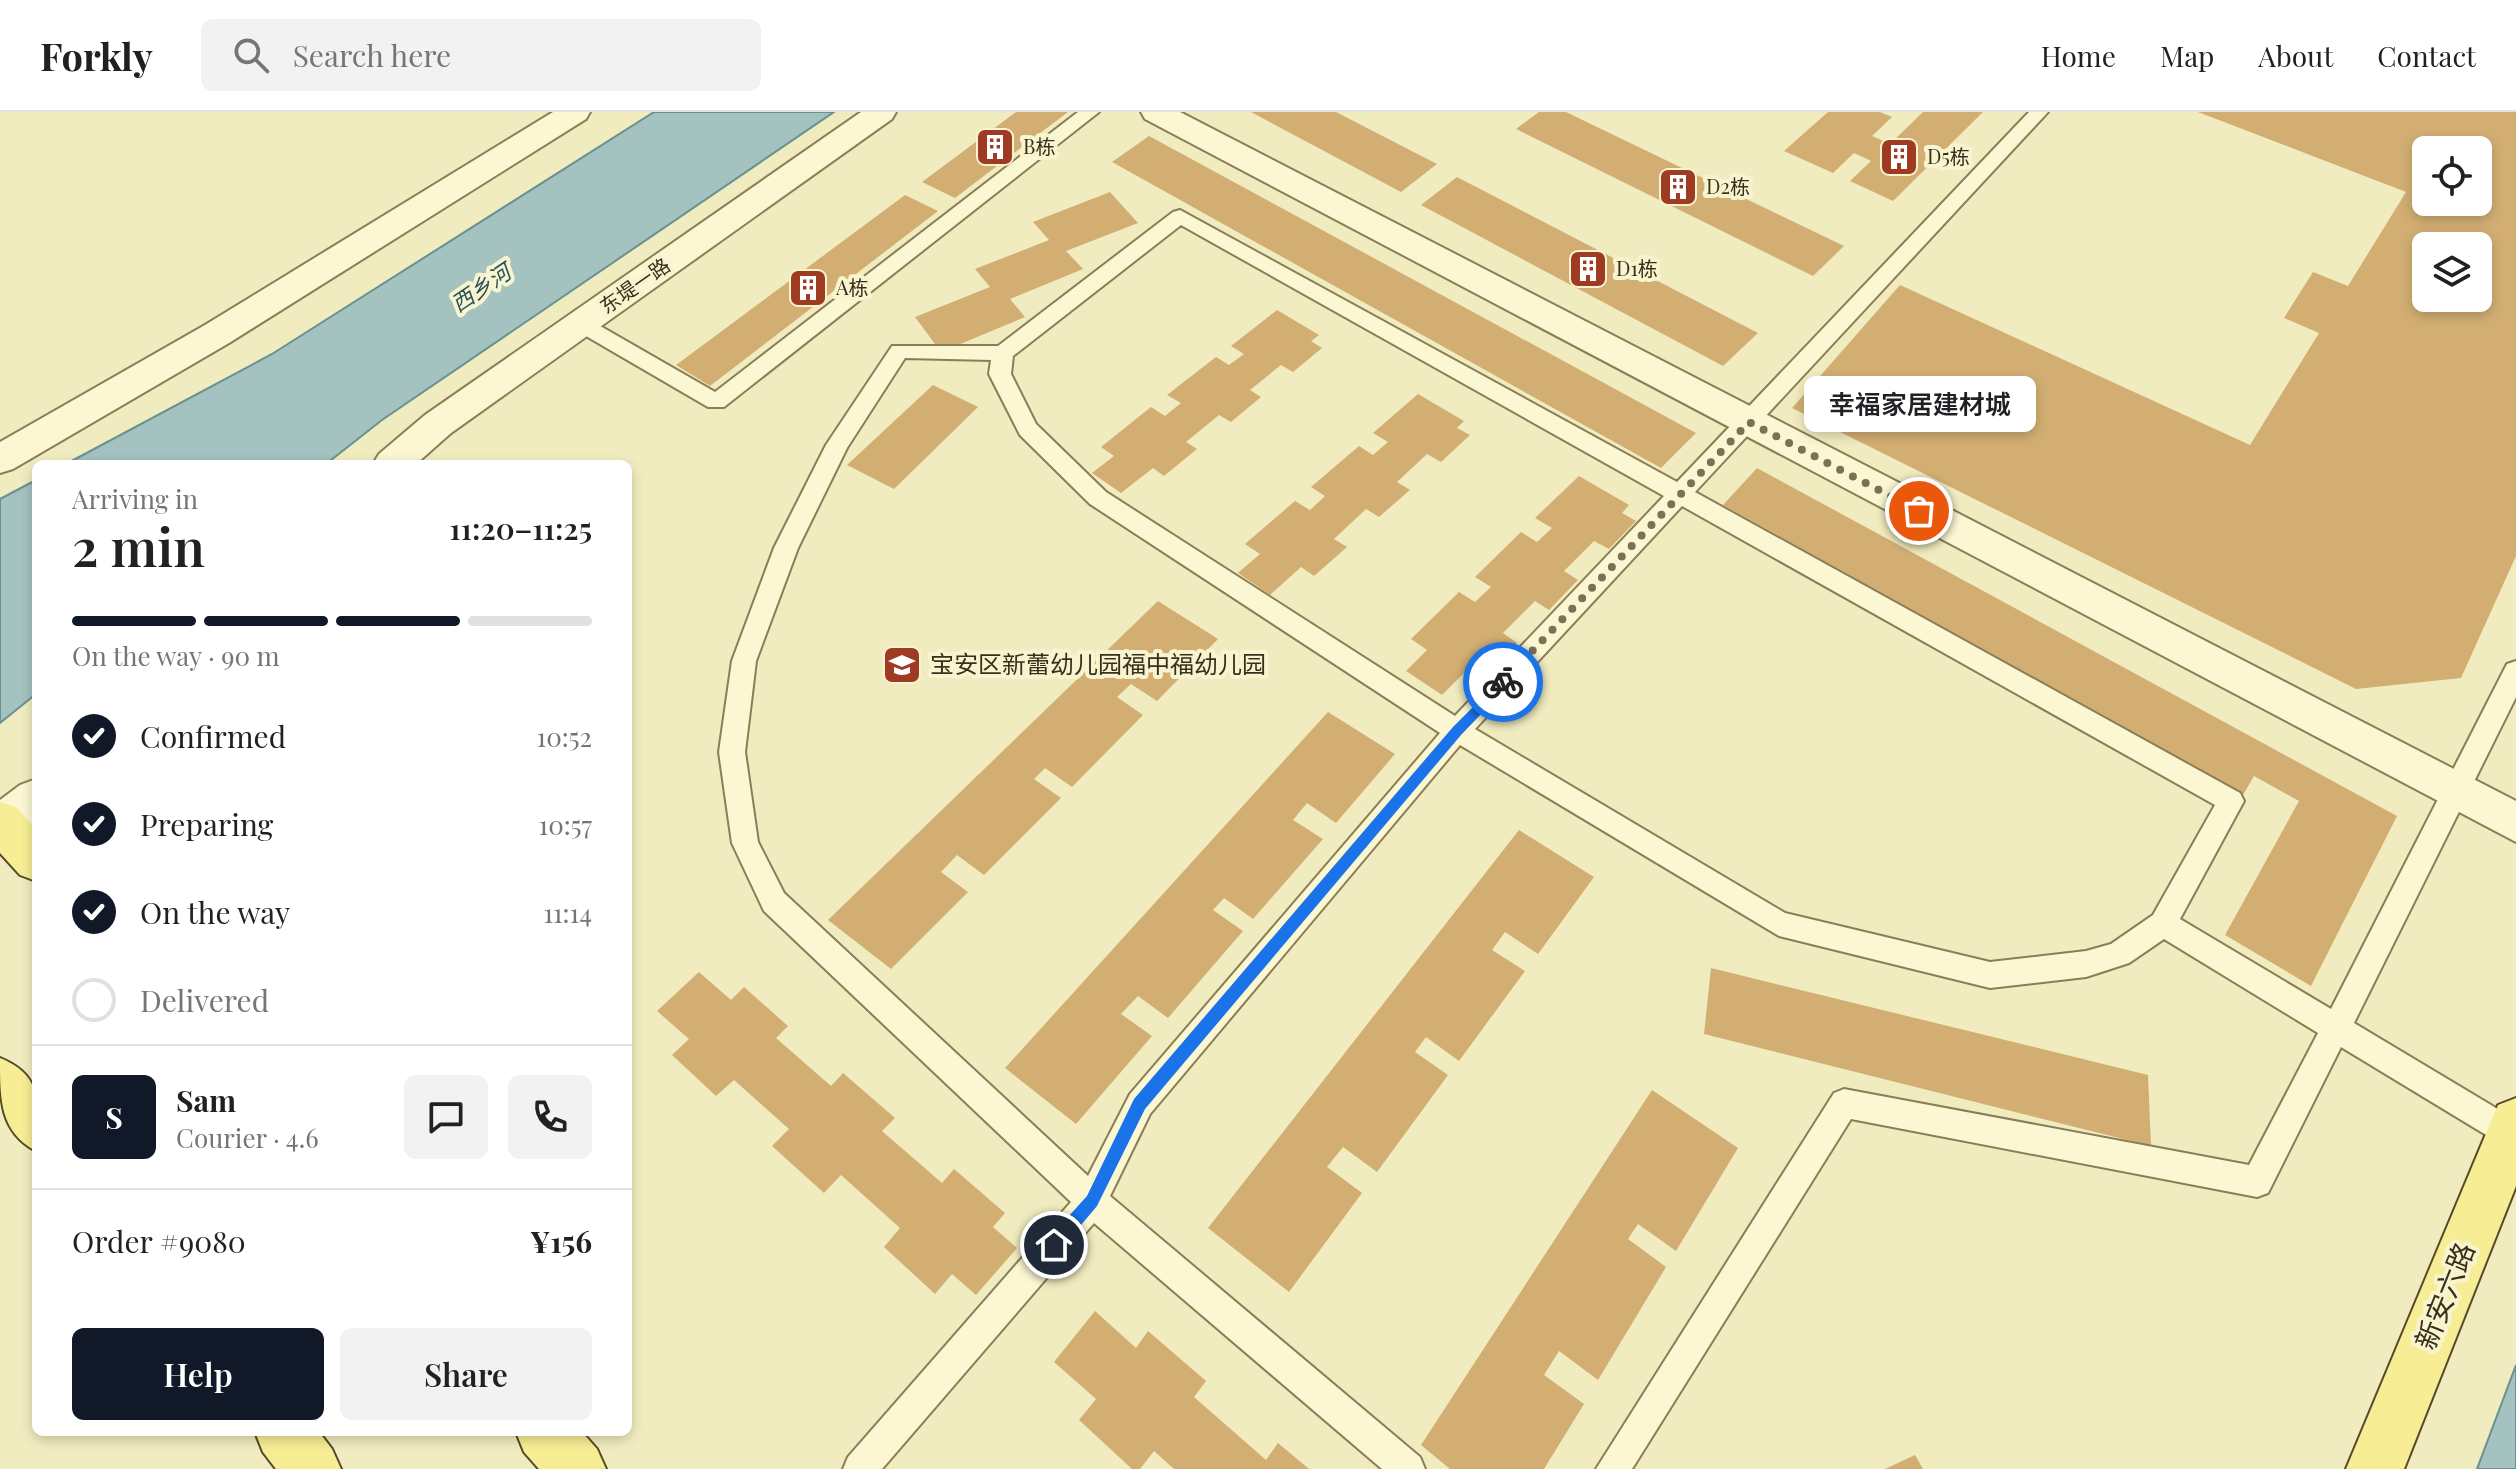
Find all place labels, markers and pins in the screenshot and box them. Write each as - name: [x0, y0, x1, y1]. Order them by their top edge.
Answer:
- building icon: B栋: [974, 126, 1016, 168]
- place label: B栋: [1023, 132, 1055, 159]
- building icon: D5栋: [1878, 136, 1920, 178]
- place label: D5栋: [1927, 142, 1970, 169]
- building icon: D2栋: [1657, 166, 1699, 208]
- place label: D2栋: [1706, 172, 1750, 199]
- building icon: D1栋: [1567, 248, 1609, 290]
- place label: D1栋: [1616, 254, 1658, 281]
- building icon: A栋: [787, 267, 829, 309]
- place label: A栋: [835, 273, 869, 300]
- callout: 幸福家居建材城: [1803, 375, 2035, 431]
- pin: [1885, 477, 1953, 545]
- school or university icon: 宝安区新蕾幼儿园福中福幼儿园: [881, 644, 923, 686]
- place label: 宝安区新蕾幼儿园福中福幼儿园: [930, 647, 1266, 679]
- pin: [1020, 1211, 1088, 1279]

